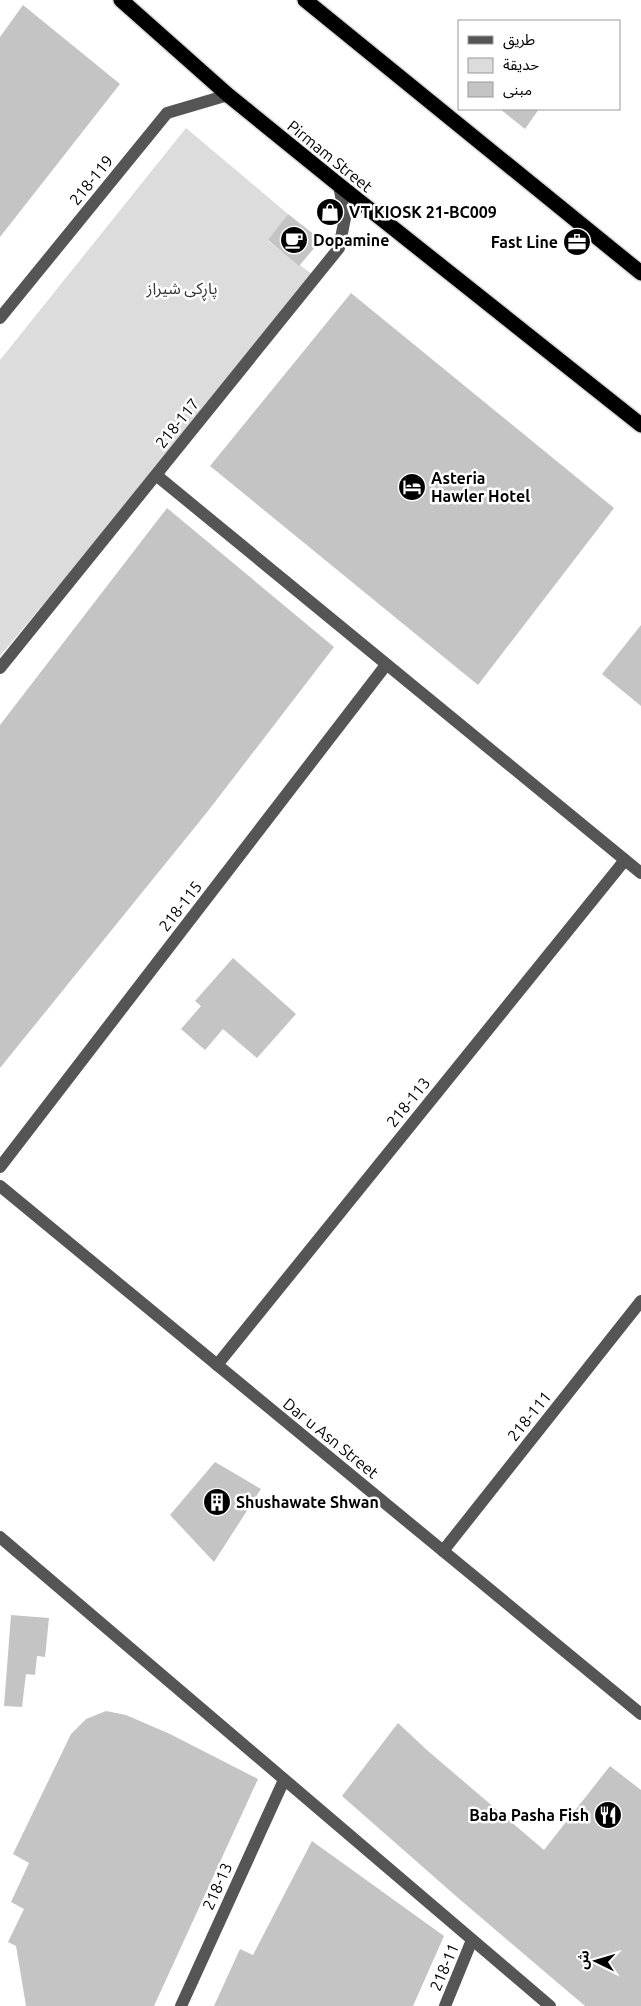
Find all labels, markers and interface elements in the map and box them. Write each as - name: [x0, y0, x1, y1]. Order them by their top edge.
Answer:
- legend: [458, 20, 621, 110]
- text: طريق: [503, 31, 535, 50]
- text: حديقة: [503, 56, 539, 73]
- text: مبنى: [503, 81, 532, 99]
- street label: Pirmam Street: [284, 116, 377, 196]
- street label: 218-119: [66, 151, 116, 209]
- shop icon: VT KIOSK 21-BC009: [315, 197, 345, 227]
- place label: VT KIOSK 21-BC009: [349, 203, 497, 221]
- cafe icon: Dopamine: [279, 225, 309, 255]
- office icon: Fast Line: [562, 227, 592, 257]
- place label: Dopamine: [313, 231, 389, 249]
- place label: Fast Line: [491, 233, 558, 251]
- park label: پاڕکی شیراز: [146, 279, 217, 302]
- street label: 218-117: [152, 394, 202, 452]
- place label: Asteria Hawler Hotel: [431, 469, 530, 505]
- hotel icon: Asteria Hawler Hotel: [397, 472, 427, 502]
- street label: 218-115: [155, 877, 205, 935]
- street label: 218-113: [383, 1073, 433, 1131]
- street label: 218-111: [504, 1387, 554, 1445]
- street label: Dar u Asn Street: [280, 1394, 383, 1482]
- building icon: Shushawate Shwan: [202, 1487, 232, 1517]
- place label: Shushawate Shwan: [236, 1493, 379, 1511]
- restaurant icon: Baba Pasha Fish: [593, 1800, 623, 1830]
- place label: Baba Pasha Fish: [469, 1806, 589, 1824]
- street label: 218-13: [199, 1860, 235, 1912]
- north arrow: [571, 1936, 621, 1986]
- street label: 218-11: [426, 1941, 462, 1993]
- text: ش: [574, 1950, 592, 1970]

